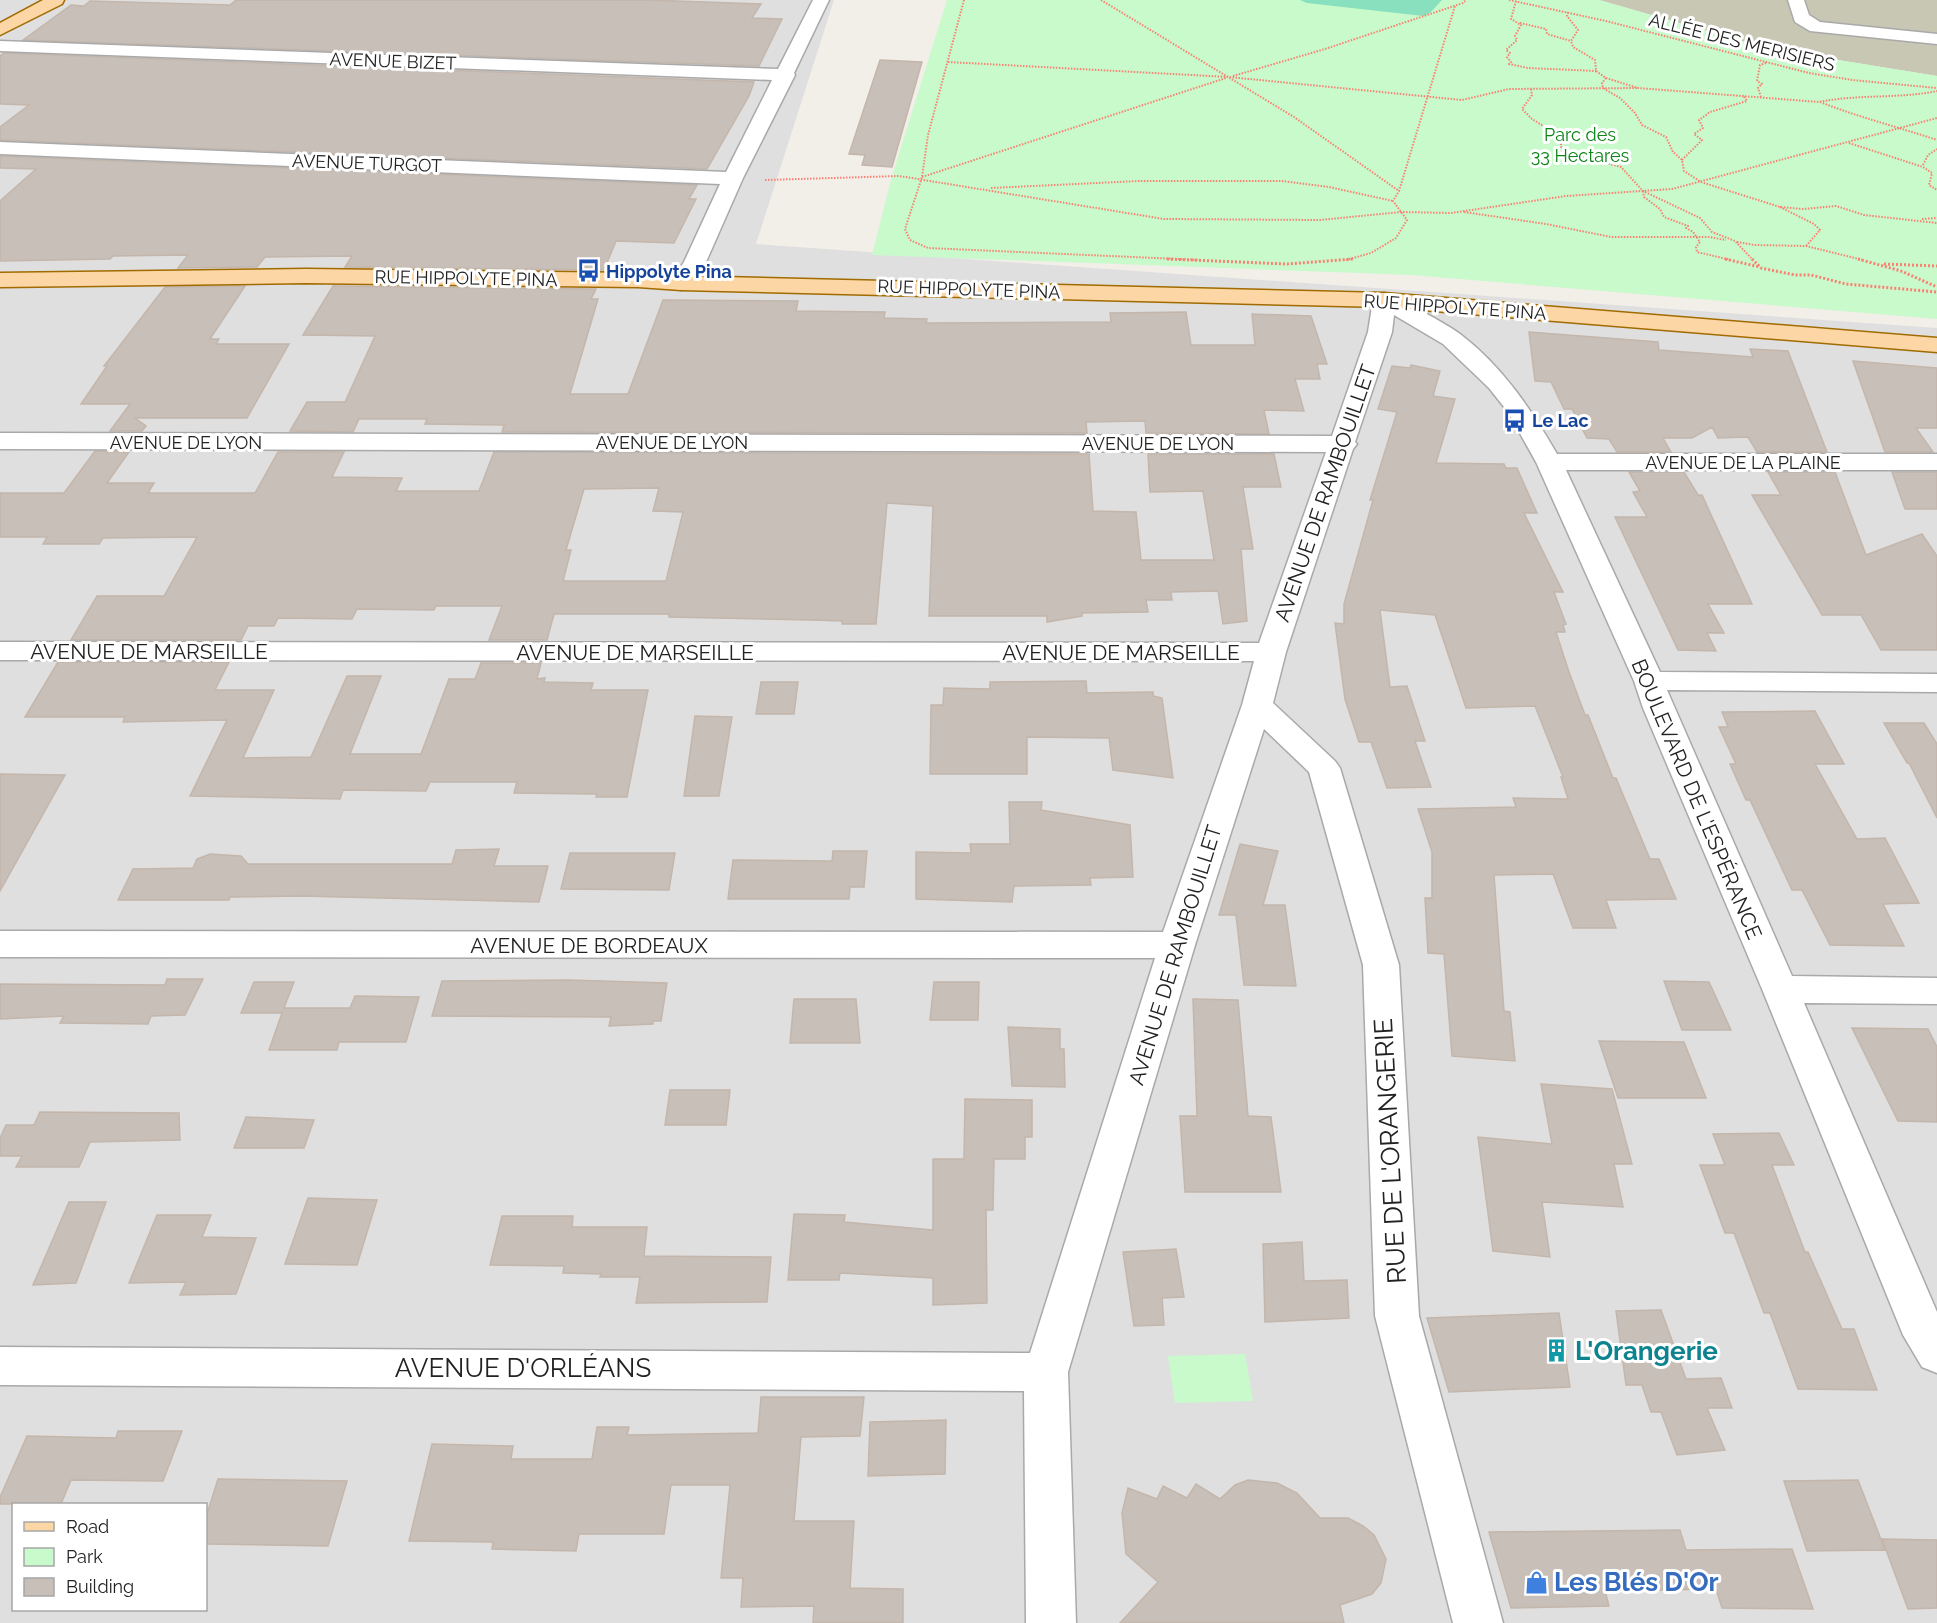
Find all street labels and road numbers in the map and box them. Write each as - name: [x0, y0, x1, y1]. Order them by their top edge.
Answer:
- street label: ALLÉE DES MERISIERS: [1647, 8, 1837, 75]
- street label: AVENUE BIZET: [329, 48, 457, 74]
- street label: AVENUE TURGOT: [292, 150, 442, 176]
- street label: RUE HIPPOLYTE PINA: [374, 266, 558, 290]
- street label: RUE HIPPOLYTE PINA: [877, 275, 1061, 303]
- street label: RUE HIPPOLYTE PINA: [1363, 290, 1547, 324]
- street label: AVENUE DE RAMBOUILLET: [1269, 361, 1381, 625]
- street label: AVENUE DE LYON: [110, 432, 262, 453]
- street label: AVENUE DE LYON: [596, 432, 748, 453]
- street label: AVENUE DE LYON: [1082, 433, 1234, 454]
- street label: AVENUE DE LA PLAINE: [1645, 452, 1841, 473]
- street label: AVENUE DE MARSEILLE: [30, 639, 268, 664]
- street label: AVENUE DE MARSEILLE: [516, 640, 754, 665]
- street label: AVENUE DE MARSEILLE: [1002, 640, 1240, 665]
- street label: BOULEVARD DE L'ESPÉRANCE: [1626, 655, 1768, 943]
- street label: AVENUE DE RAMBOUILLET: [1123, 822, 1227, 1088]
- street label: AVENUE DE BORDEAUX: [470, 933, 708, 958]
- street label: RUE DE L'ORANGERIE: [1368, 1018, 1412, 1284]
- street label: AVENUE D'ORLÉANS: [395, 1353, 651, 1383]

